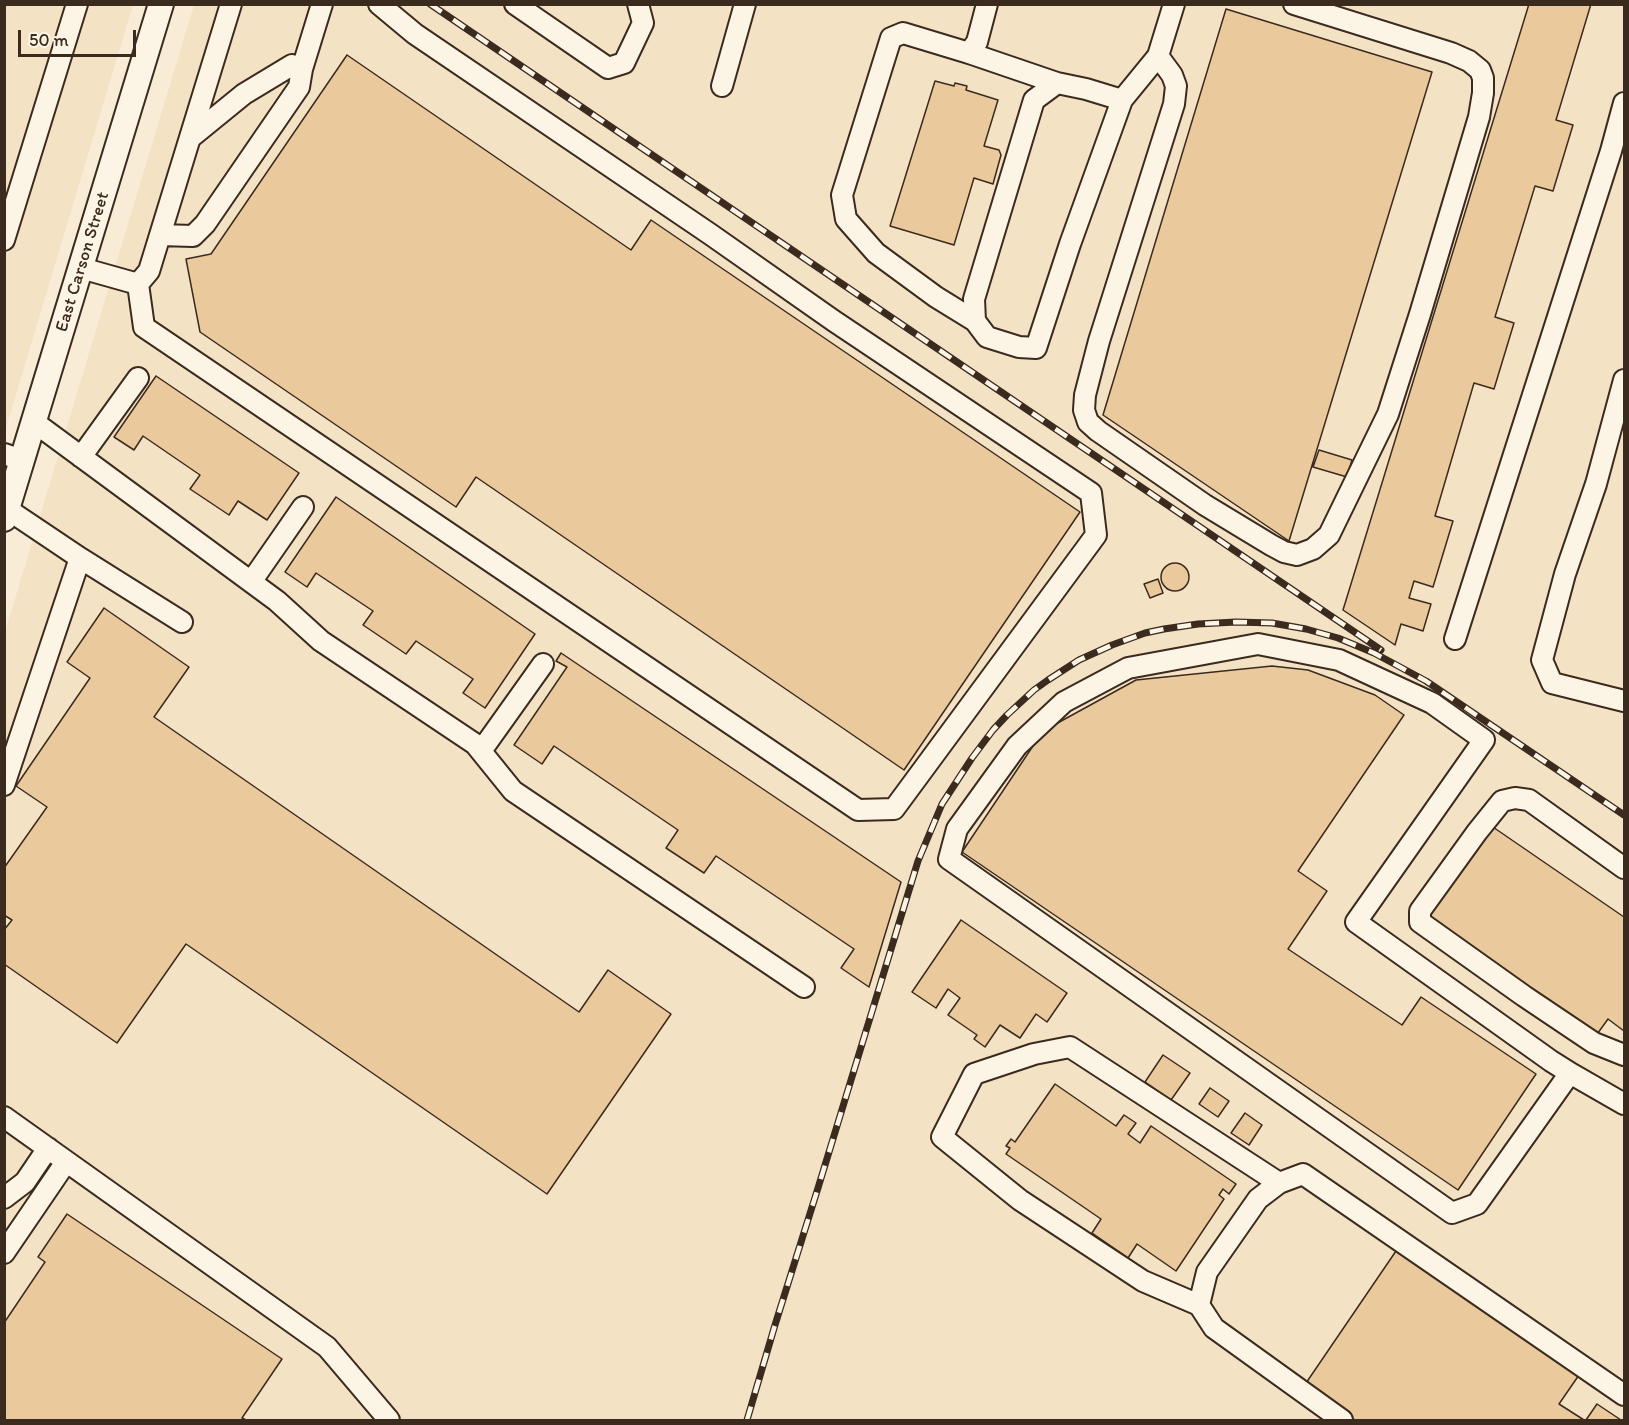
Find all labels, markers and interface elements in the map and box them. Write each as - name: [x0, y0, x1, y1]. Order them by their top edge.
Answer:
- scale bar: [21, 18, 140, 56]
- text: 50 m: [29, 29, 69, 51]
- street label: East Carson Street: [51, 189, 115, 335]

